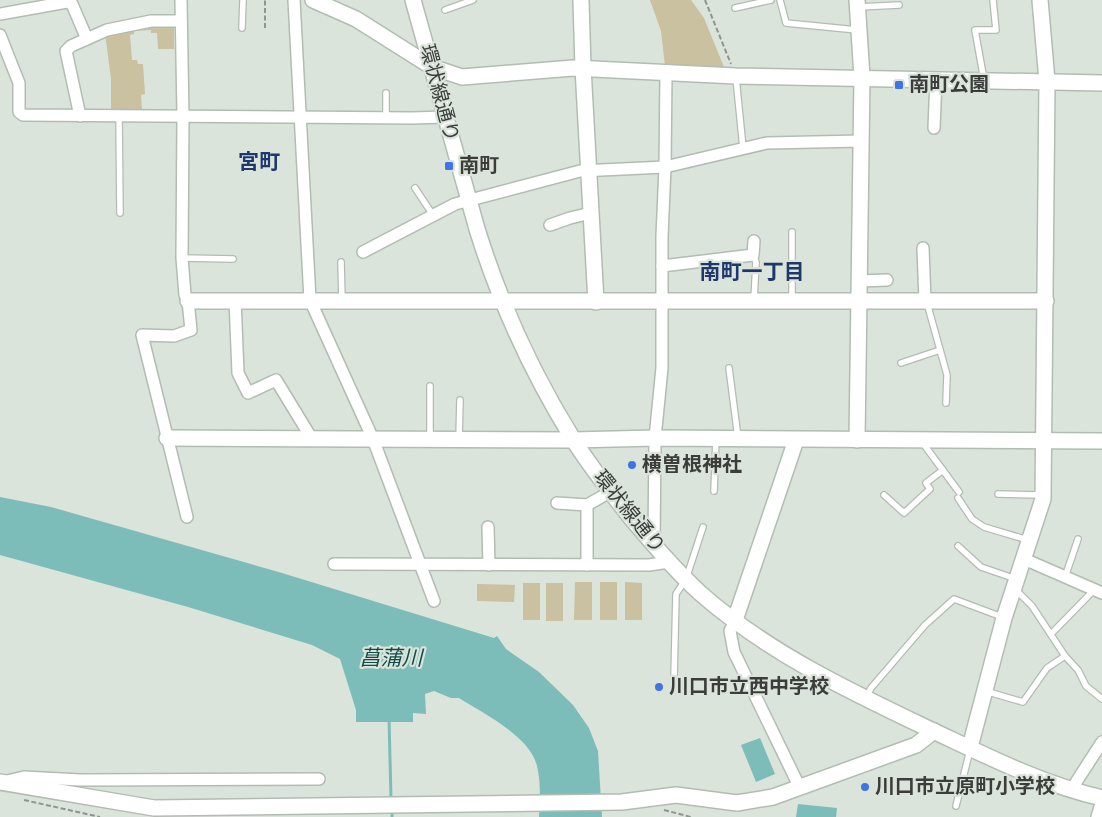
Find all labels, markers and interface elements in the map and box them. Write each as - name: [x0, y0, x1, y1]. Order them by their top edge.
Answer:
- street label: 環状線通り: [416, 42, 464, 144]
- place label: 南町公園: [909, 74, 989, 95]
- marker: 南町公園: [893, 79, 905, 91]
- district label: 宮町: [238, 151, 280, 173]
- place label: 南町: [459, 155, 499, 176]
- marker: 南町: [443, 160, 455, 172]
- district label: 南町一丁目: [700, 261, 805, 283]
- place label: 横曽根神社: [642, 453, 742, 475]
- marker: 横曽根神社: [626, 459, 638, 471]
- street label: 環状線通り: [590, 466, 670, 557]
- water label: 菖蒲川: [360, 647, 424, 669]
- place label: 川口市立西中学校: [669, 675, 829, 697]
- marker: 川口市立西中学校: [653, 681, 665, 693]
- place label: 川口市立原町小学校: [875, 775, 1055, 797]
- marker: 川口市立原町小学校: [859, 781, 871, 793]

